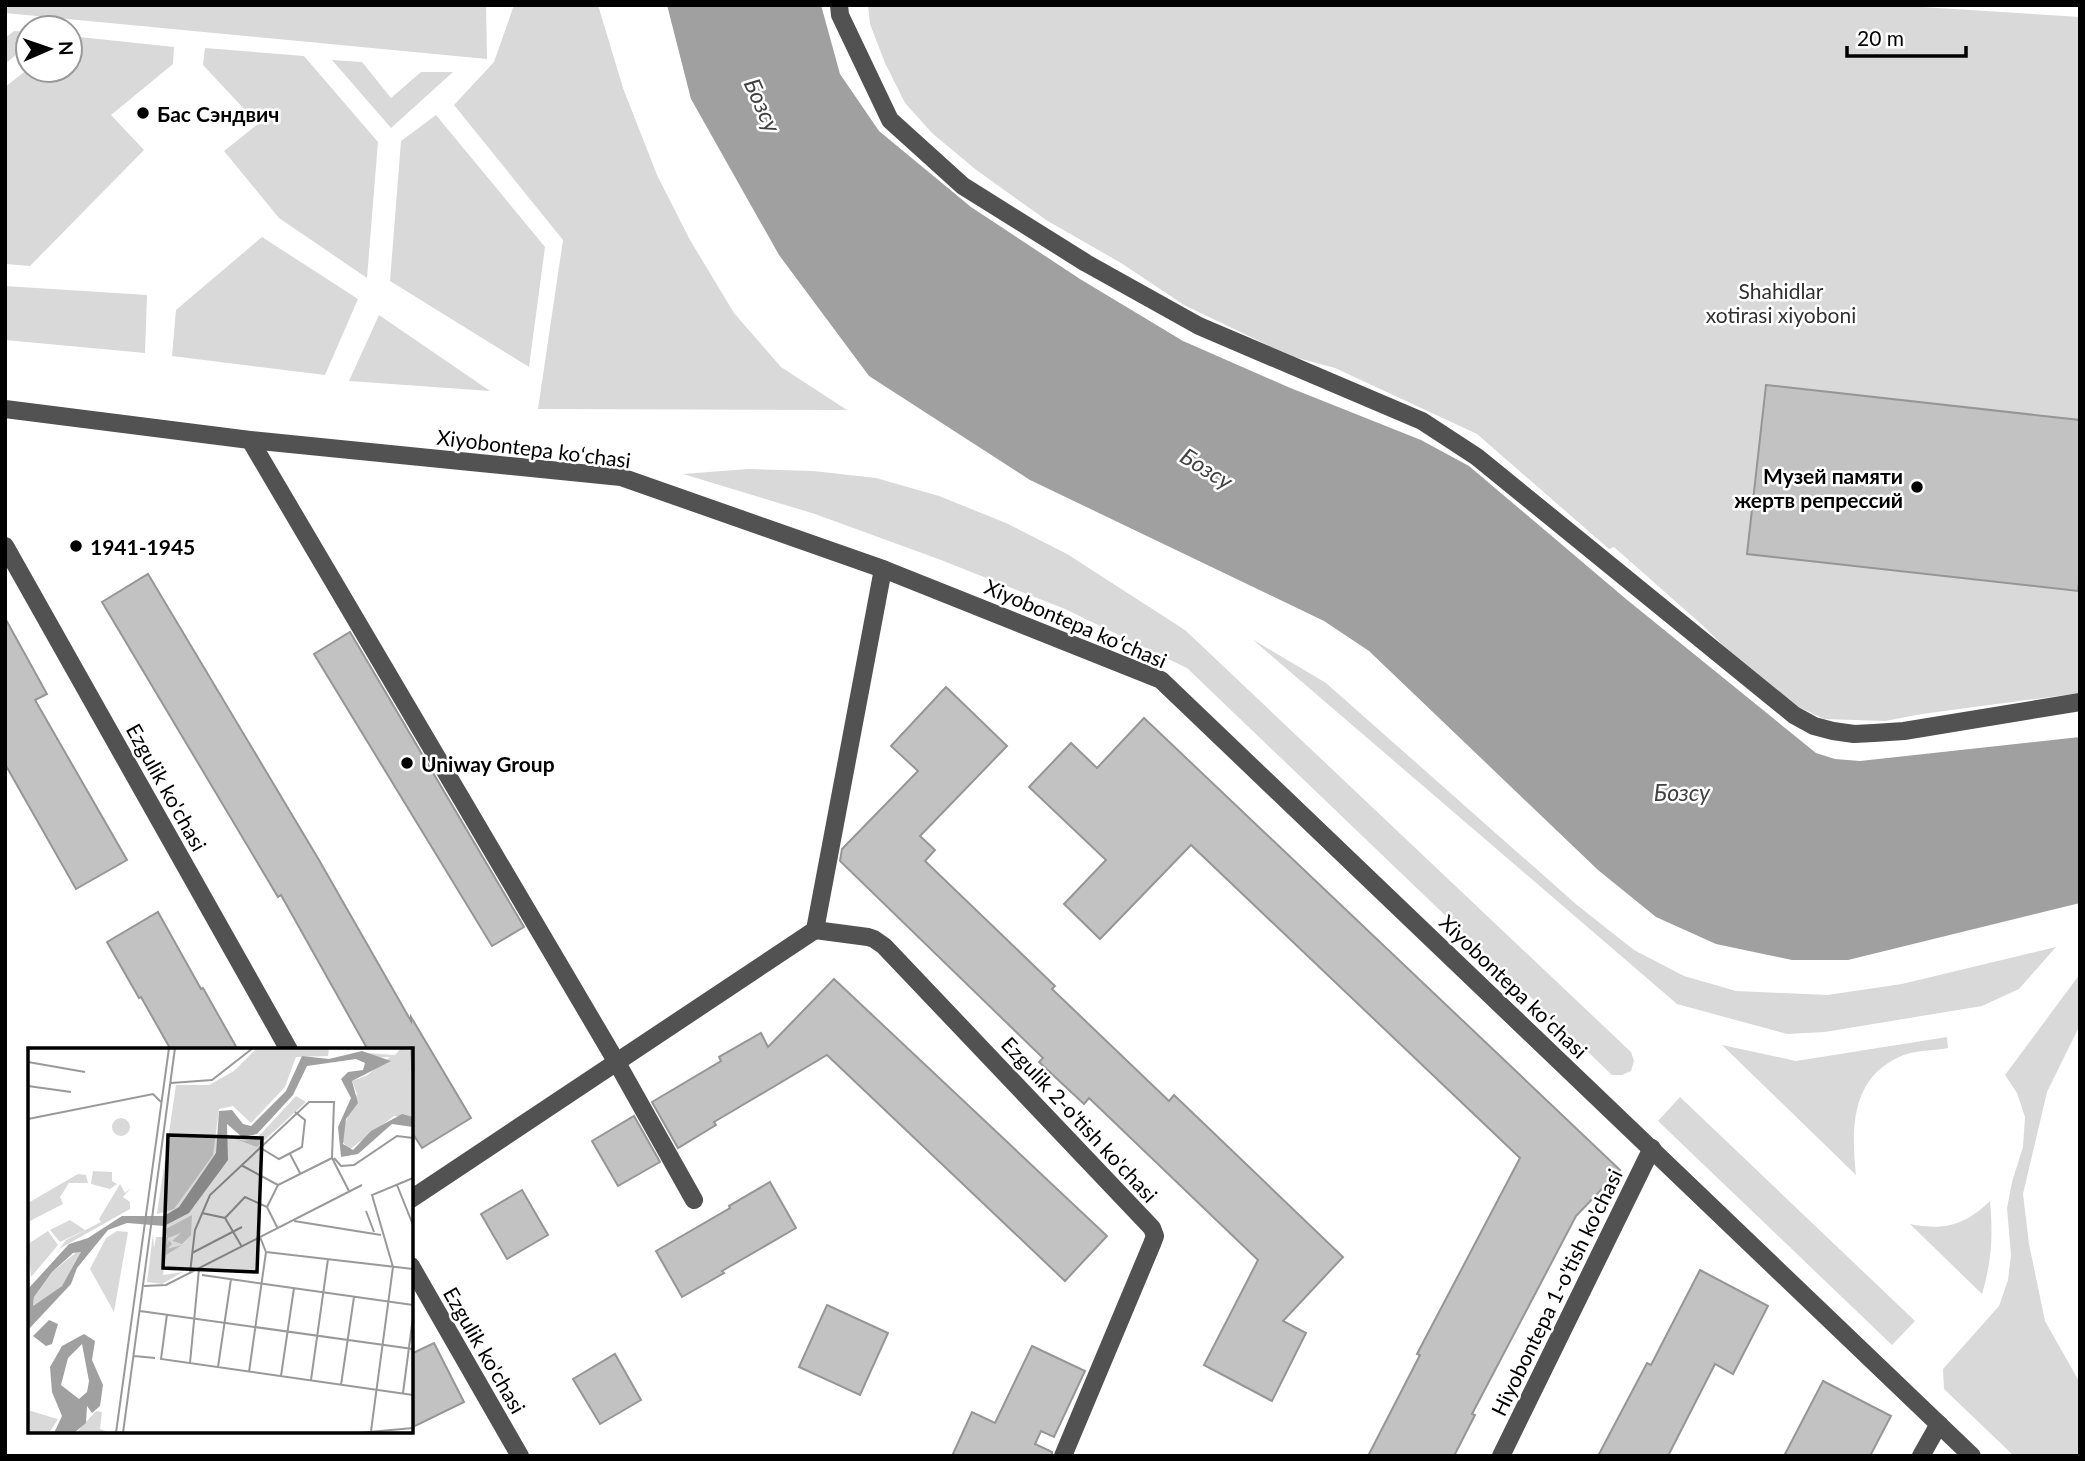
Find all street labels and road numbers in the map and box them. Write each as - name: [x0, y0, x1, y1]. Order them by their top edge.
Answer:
- street label: Xiyobontepa koʻchasi: [436, 424, 632, 472]
- street label: Xiyobontepa koʻchasi: [981, 573, 1171, 673]
- street label: Ezgulik ko'chasi: [122, 719, 212, 855]
- street label: Xiyobontepa koʻchasi: [1435, 909, 1593, 1063]
- street label: Ezgulik 2-o'tish ko'chasi: [997, 1031, 1163, 1207]
- street label: Hiyobontepa 1-o'tish ko'chasi: [1485, 1165, 1627, 1419]
- street label: Ezgulik ko'chasi: [439, 1282, 531, 1418]

